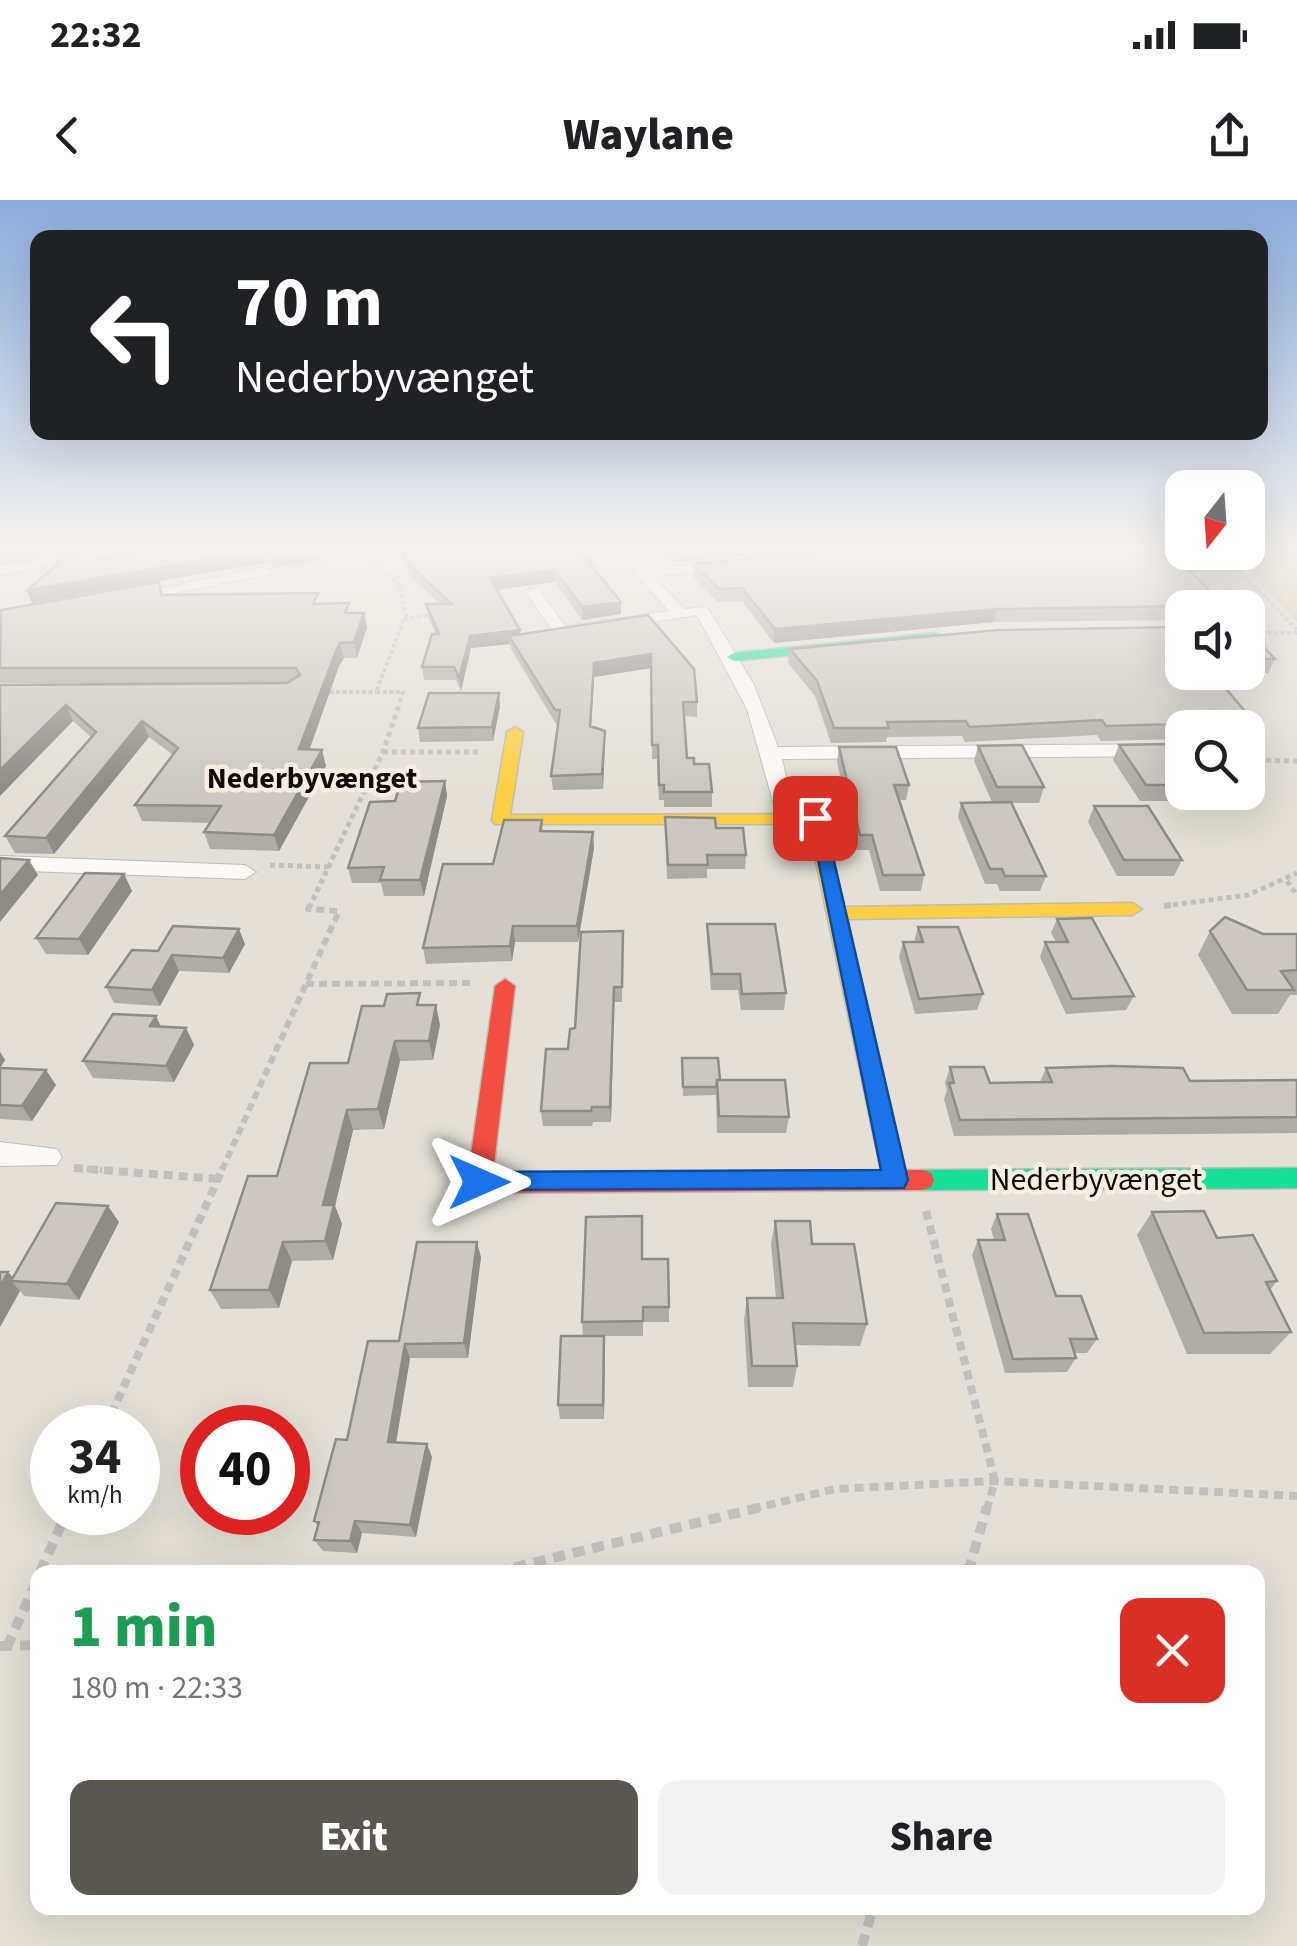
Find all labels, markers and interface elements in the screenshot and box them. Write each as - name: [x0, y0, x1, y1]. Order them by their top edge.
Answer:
- text: 22:32: [50, 8, 142, 62]
- text: Waylane: [563, 103, 734, 167]
- icon: back: [40, 108, 95, 163]
- icon: share: [1202, 108, 1257, 163]
- text: 70 m: [235, 253, 383, 353]
- icon: left: [70, 270, 200, 400]
- text: Nederbyvænget: [235, 346, 534, 410]
- north arrow: [1165, 470, 1265, 570]
- map controls: [1165, 470, 1265, 810]
- button: sound: [1165, 590, 1265, 690]
- button: search: [1165, 710, 1265, 810]
- district label: Nederbyvænget: [207, 757, 418, 800]
- pin: [773, 776, 858, 861]
- icon: arrive: [788, 791, 843, 846]
- position arrow: [427, 1130, 531, 1234]
- street label: Nederbyvænget: [990, 1157, 1202, 1203]
- speed limit sign: 40: [180, 1405, 310, 1535]
- text: 34: [69, 1422, 121, 1493]
- text: km/h: [67, 1477, 123, 1513]
- text: 1 min: [70, 1585, 217, 1670]
- button: close: [1120, 1598, 1225, 1703]
- text: 180 m · 22:33: [70, 1665, 243, 1711]
- button: Exit: [70, 1780, 638, 1895]
- button: Share: [658, 1780, 1225, 1895]

